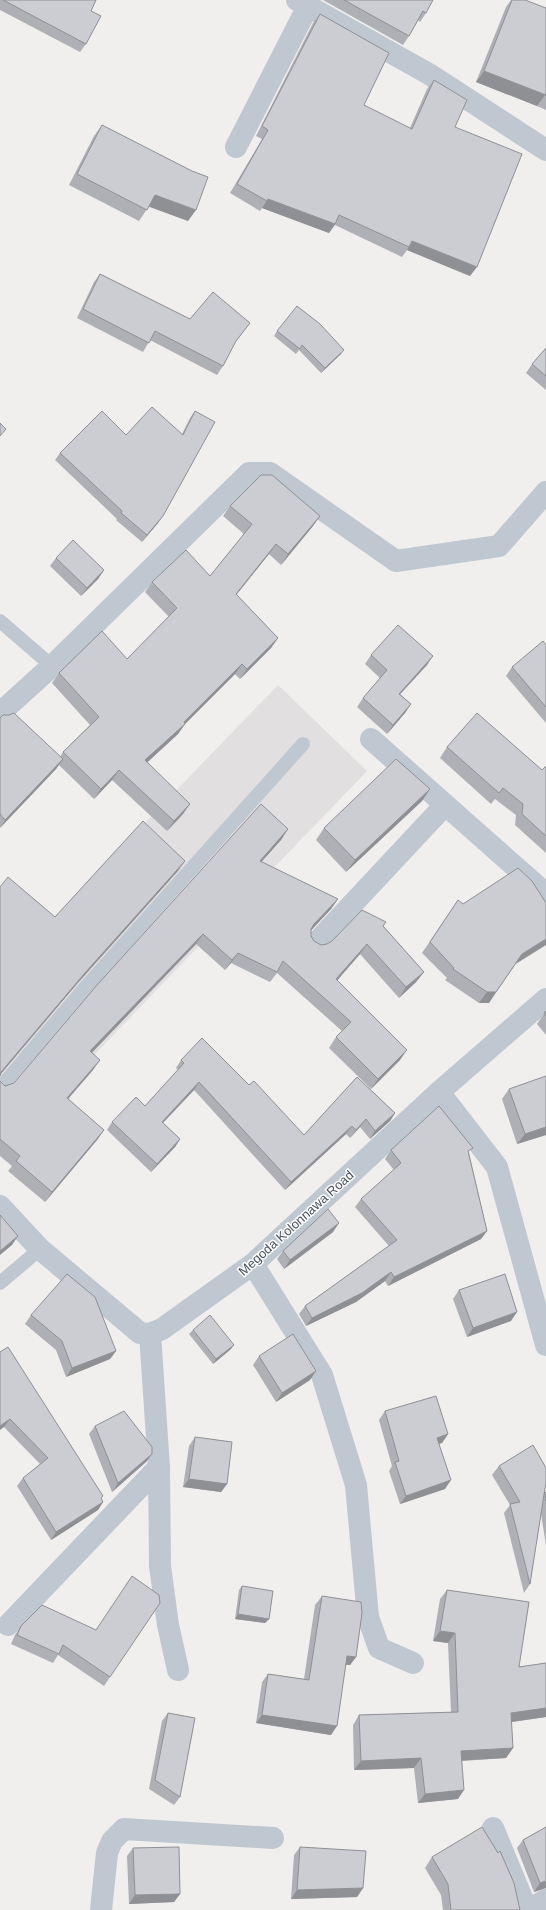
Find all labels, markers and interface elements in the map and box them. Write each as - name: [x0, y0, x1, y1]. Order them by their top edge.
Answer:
- street label: Megoda Kolonnawa Road: [235, 1167, 357, 1279]

